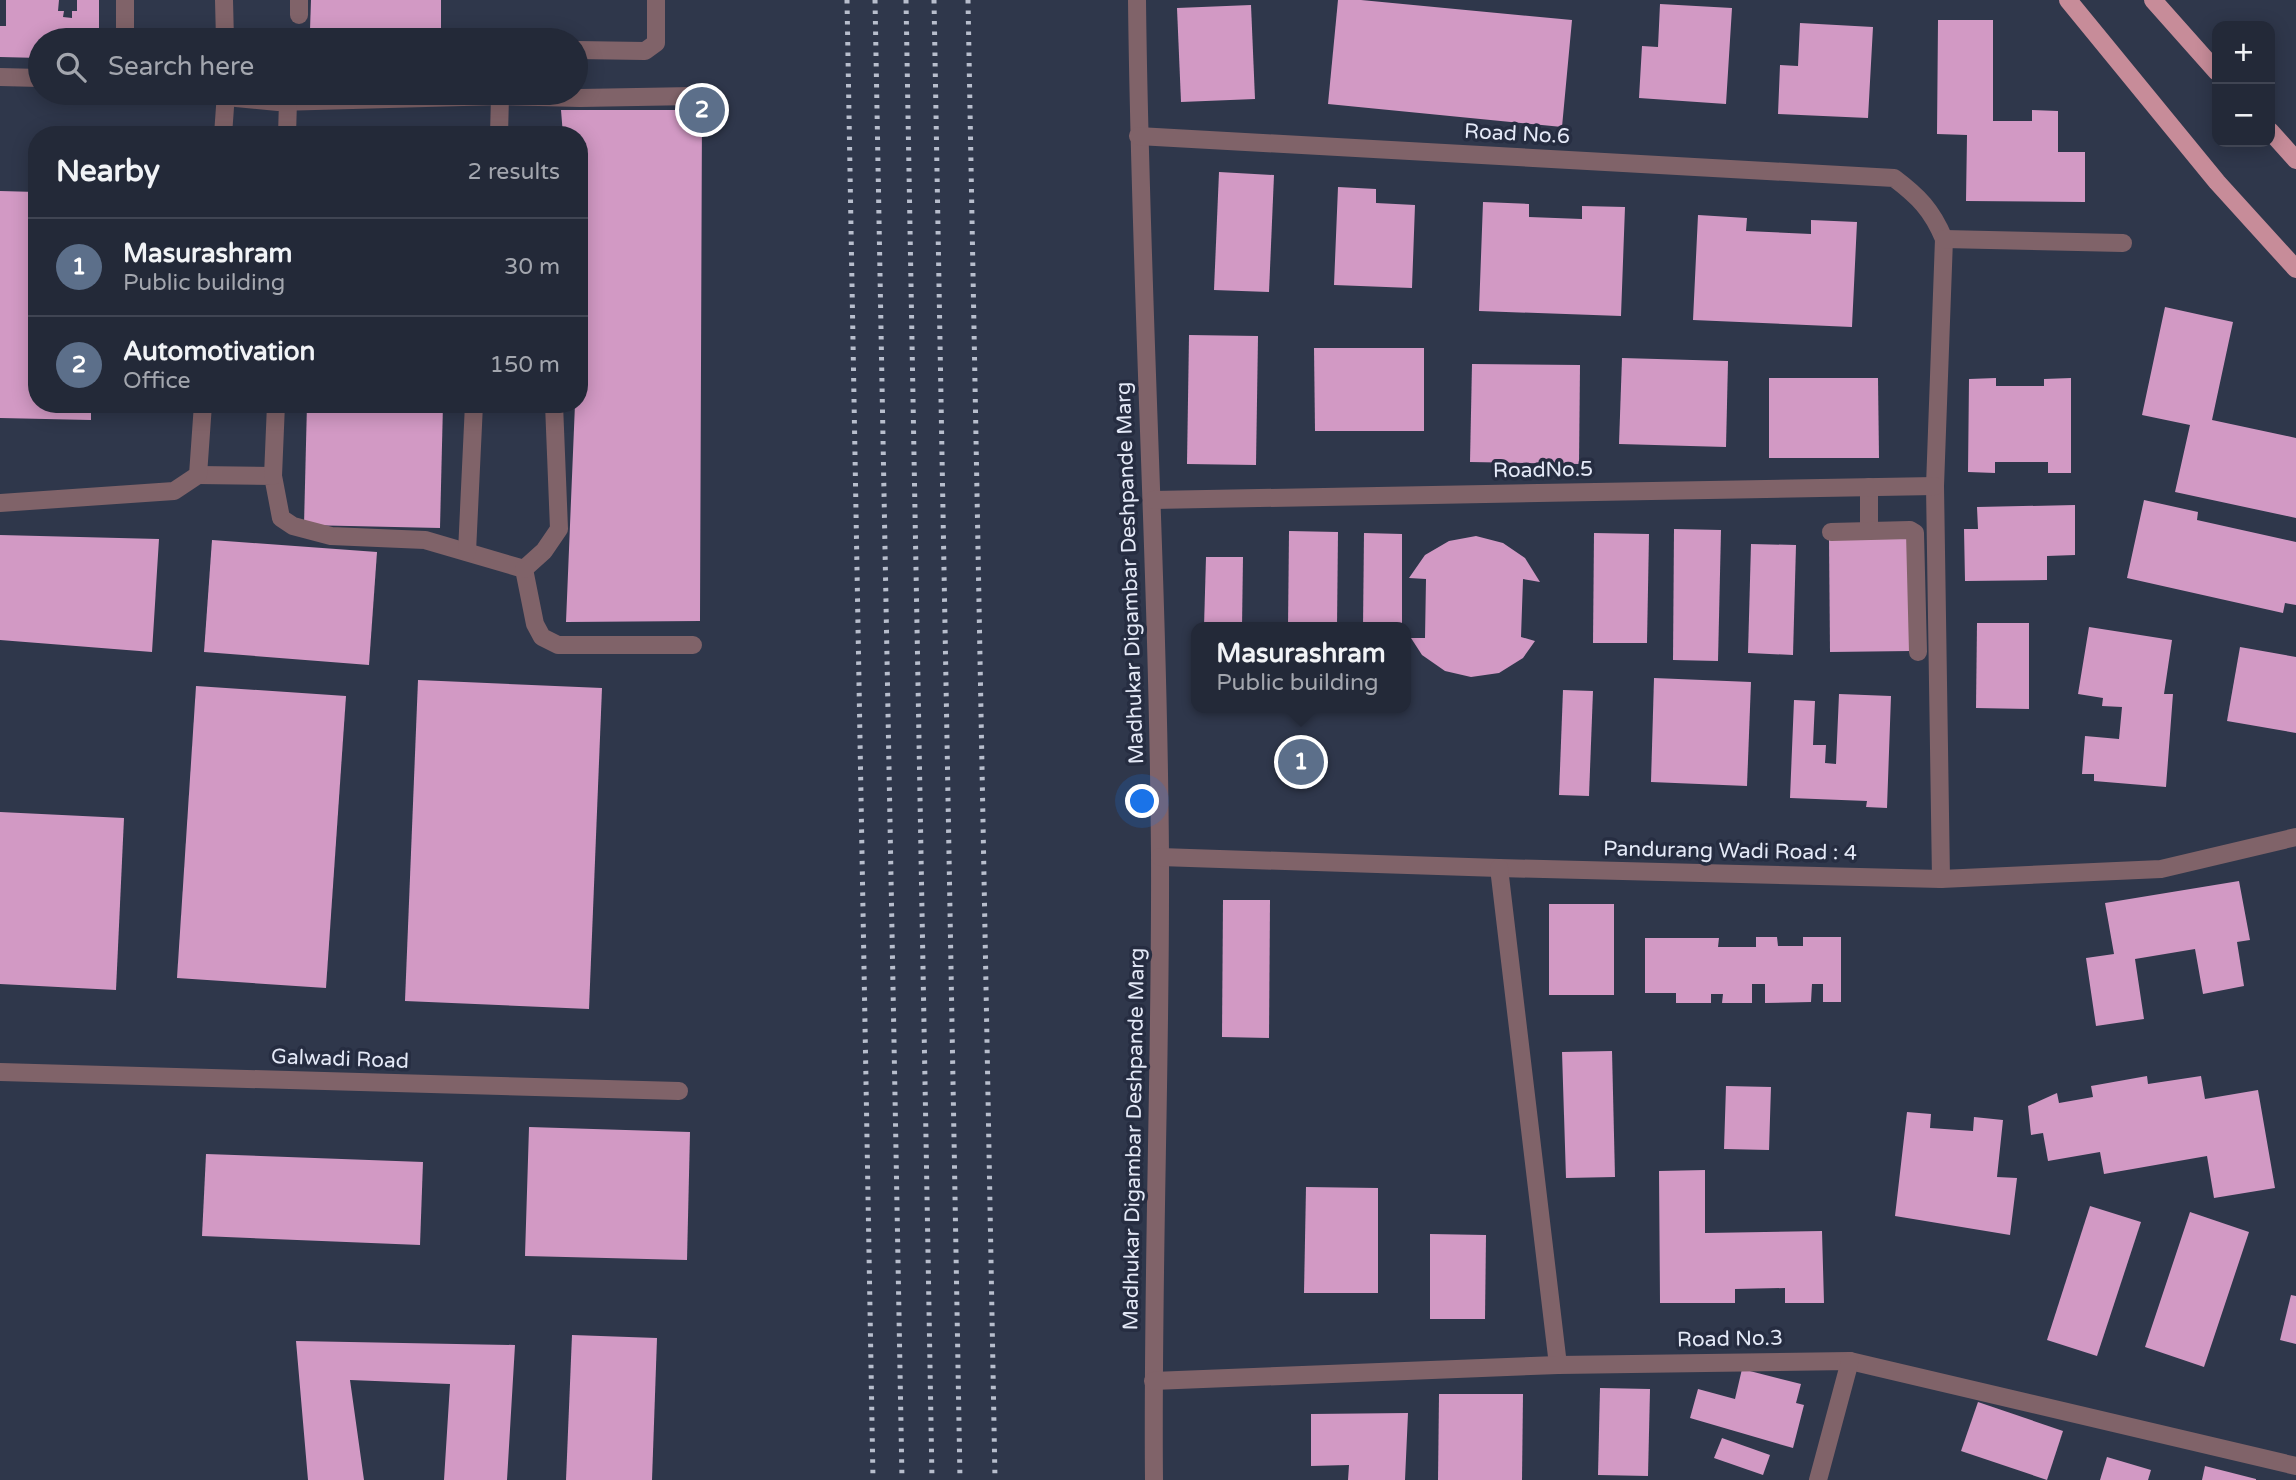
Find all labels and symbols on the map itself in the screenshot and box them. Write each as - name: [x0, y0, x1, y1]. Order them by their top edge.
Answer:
- pin: 2: [679, 84, 725, 136]
- street label: Road No.6: [1463, 119, 1571, 149]
- street label: Madhukar Digambar Deshpande Marg: [1111, 381, 1149, 765]
- street label: RoadNo.5: [1493, 457, 1593, 483]
- pin: 1: [1278, 736, 1324, 788]
- your location: [1125, 784, 1159, 818]
- street label: Pandurang Wadi Road : 4: [1603, 836, 1857, 866]
- street label: Madhukar Digambar Deshpande Marg: [1118, 947, 1150, 1331]
- street label: Galwadi Road: [271, 1044, 409, 1074]
- street label: Road No.3: [1677, 1326, 1783, 1352]

